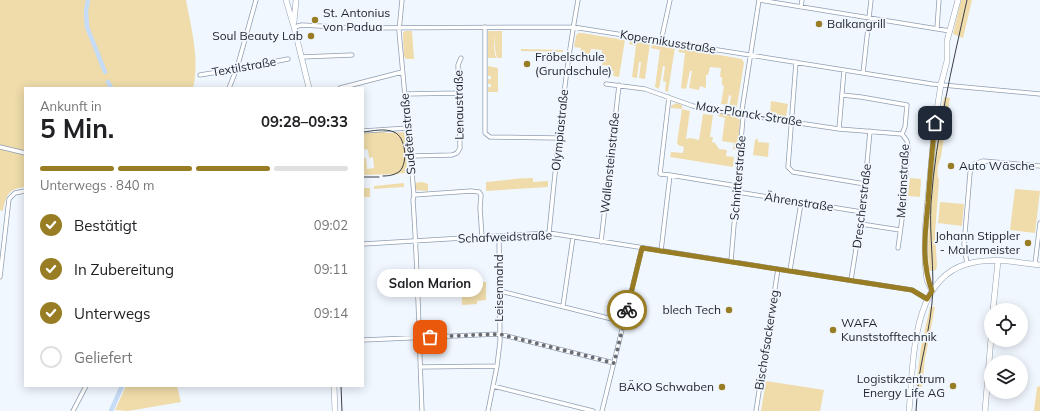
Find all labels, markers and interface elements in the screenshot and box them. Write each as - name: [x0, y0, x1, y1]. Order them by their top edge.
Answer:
- place label: St. Antonius von Padua: [323, 5, 390, 34]
- marker: St. Antonius von Padua: [310, 15, 320, 25]
- place label: Balkangrill: [827, 16, 886, 31]
- marker: Balkangrill: [814, 19, 824, 29]
- street label: Kopernikusstraße: [619, 27, 717, 57]
- place label: Soul Beauty Lab: [212, 28, 303, 43]
- marker: Soul Beauty Lab: [306, 31, 316, 41]
- place label: Fröbelschule (Grundschule): [535, 49, 612, 78]
- street label: Textilstraße: [211, 53, 277, 80]
- marker: Fröbelschule (Grundschule): [522, 59, 532, 69]
- street label: Lenaustraße: [450, 70, 467, 140]
- street label: Olympiastraße: [548, 88, 571, 172]
- street label: Sudetenstraße: [396, 93, 419, 175]
- text: Ankunft in: [40, 98, 102, 114]
- street label: Max-Planck-Straße: [695, 98, 803, 129]
- pin: [918, 106, 952, 140]
- text: 5 Min.: [40, 112, 114, 145]
- text: 09:28–09:33: [261, 112, 348, 131]
- street label: Wallensteinstraße: [597, 112, 622, 214]
- icon: home: [924, 112, 946, 134]
- street label: Schnitterstraße: [726, 135, 749, 221]
- street label: Merianstraße: [893, 144, 912, 218]
- place label: Auto Wäsche: [959, 158, 1035, 173]
- marker: Auto Wäsche: [946, 161, 956, 171]
- street label: Drescherstraße: [849, 163, 874, 249]
- text: Unterwegs · 840 m: [40, 177, 154, 193]
- street label: Ährenstraße: [764, 189, 835, 214]
- icon: check: [40, 214, 62, 236]
- text: Bestätigt: [74, 216, 137, 235]
- text: 09:02: [314, 217, 348, 233]
- street label: Schafweidstraße: [458, 227, 552, 246]
- place label: Johann Stippler - Malermeister: [935, 228, 1021, 257]
- marker: Johann Stippler - Malermeister: [1023, 238, 1033, 248]
- street label: Leisenmahd: [491, 254, 506, 322]
- icon: check: [40, 258, 62, 280]
- text: In Zubereitung: [74, 260, 174, 279]
- text: 09:11: [314, 261, 348, 277]
- callout: Salon Marion: [377, 269, 483, 297]
- text: Salon Marion: [389, 275, 471, 291]
- street label: Bischofsackerweg: [751, 289, 782, 391]
- courier: [607, 290, 647, 330]
- icon: bike: [616, 299, 638, 321]
- icon: check: [40, 302, 62, 324]
- place label: blech Tech: [662, 302, 721, 317]
- map controls: [984, 303, 1028, 399]
- button: locate: [984, 303, 1028, 347]
- text: Unterwegs: [74, 304, 151, 323]
- text: 09:14: [314, 305, 348, 321]
- marker: blech Tech: [724, 305, 734, 315]
- place label: WAFA Kunststofftechnik: [841, 315, 938, 344]
- pin: [413, 320, 447, 354]
- marker: WAFA Kunststofftechnik: [828, 325, 838, 335]
- icon: bag: [419, 326, 441, 348]
- text: Geliefert: [74, 348, 133, 367]
- button: layers: [984, 355, 1028, 399]
- place label: Logistikzentrum Energy Life AG: [857, 371, 945, 400]
- place label: BÄKO Schwaben: [619, 379, 714, 394]
- marker: Logistikzentrum Energy Life AG: [948, 381, 958, 391]
- marker: BÄKO Schwaben: [717, 382, 727, 392]

